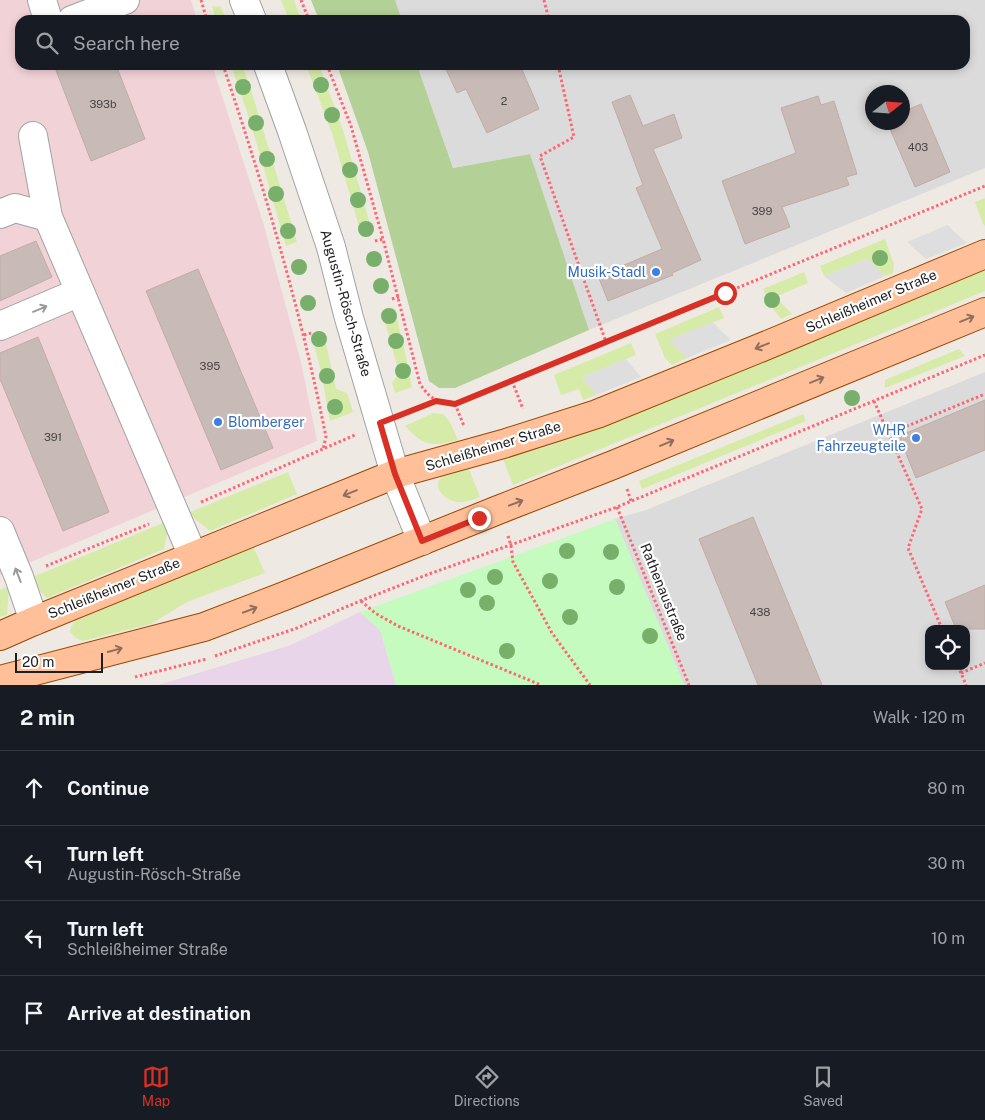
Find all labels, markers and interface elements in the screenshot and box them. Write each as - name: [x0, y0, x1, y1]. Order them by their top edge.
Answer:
- search box: [15, 15, 970, 70]
- icon: search: [33, 29, 61, 57]
- text: Search here: [73, 32, 180, 54]
- north arrow: [865, 85, 910, 130]
- house number: 2: [501, 95, 508, 107]
- house number: 393b: [89, 98, 117, 110]
- house number: 403: [908, 141, 928, 153]
- house number: 399: [752, 205, 772, 217]
- street label: Augustin-Rösch-Straße: [317, 228, 375, 378]
- place label: Musik-Stadl: [567, 264, 646, 280]
- marker: Musik-Stadl: [650, 266, 662, 278]
- street label: Schleißheimer Straße: [803, 266, 939, 336]
- route start: [714, 282, 737, 305]
- one-way arrow: [32, 304, 47, 314]
- one-way arrow: [959, 314, 975, 323]
- one-way arrow: [755, 342, 770, 352]
- house number: 395: [200, 360, 220, 372]
- one-way arrow: [809, 375, 824, 385]
- place label: Blomberger: [228, 414, 305, 430]
- marker: Blomberger: [212, 416, 224, 428]
- street label: Schleißheimer Straße: [423, 418, 563, 474]
- place label: WHR Fahrzeugteile: [816, 422, 906, 454]
- house number: 391: [44, 431, 62, 443]
- marker: WHR Fahrzeugteile: [910, 432, 922, 444]
- one-way arrow: [659, 437, 674, 447]
- one-way arrow: [343, 488, 358, 498]
- one-way arrow: [508, 498, 523, 507]
- route end: [468, 507, 491, 530]
- street label: Rathenaustraße: [637, 541, 691, 643]
- street label: Schleißheimer Straße: [46, 554, 182, 622]
- one-way arrow: [13, 568, 22, 583]
- one-way arrow: [242, 604, 257, 614]
- house number: 438: [750, 606, 770, 618]
- map controls: [925, 625, 970, 670]
- button: locate: [925, 625, 970, 670]
- one-way arrow: [106, 645, 122, 654]
- scale bar: [15, 650, 102, 673]
- text: 20 m: [22, 654, 54, 670]
- text: 2 min: [20, 705, 75, 730]
- text: Walk · 120 m: [873, 708, 965, 727]
- icon: ahead: [20, 774, 48, 802]
- text: Continue: [67, 777, 149, 799]
- text: 80 m: [927, 779, 965, 798]
- text: Turn left: [67, 843, 144, 865]
- icon: left: [20, 849, 48, 877]
- text: 30 m: [928, 854, 965, 873]
- text: Augustin-Rösch-Straße: [67, 865, 241, 884]
- text: Turn left: [67, 918, 144, 940]
- icon: left: [20, 924, 48, 952]
- text: 10 m: [931, 929, 965, 948]
- text: Schleißheimer Straße: [67, 940, 228, 959]
- icon: arrive: [20, 999, 48, 1027]
- text: Arrive at destination: [67, 1002, 251, 1024]
- tab: Map: [142, 1063, 170, 1109]
- tab: Directions: [454, 1063, 520, 1109]
- tab: Saved: [803, 1063, 843, 1109]

